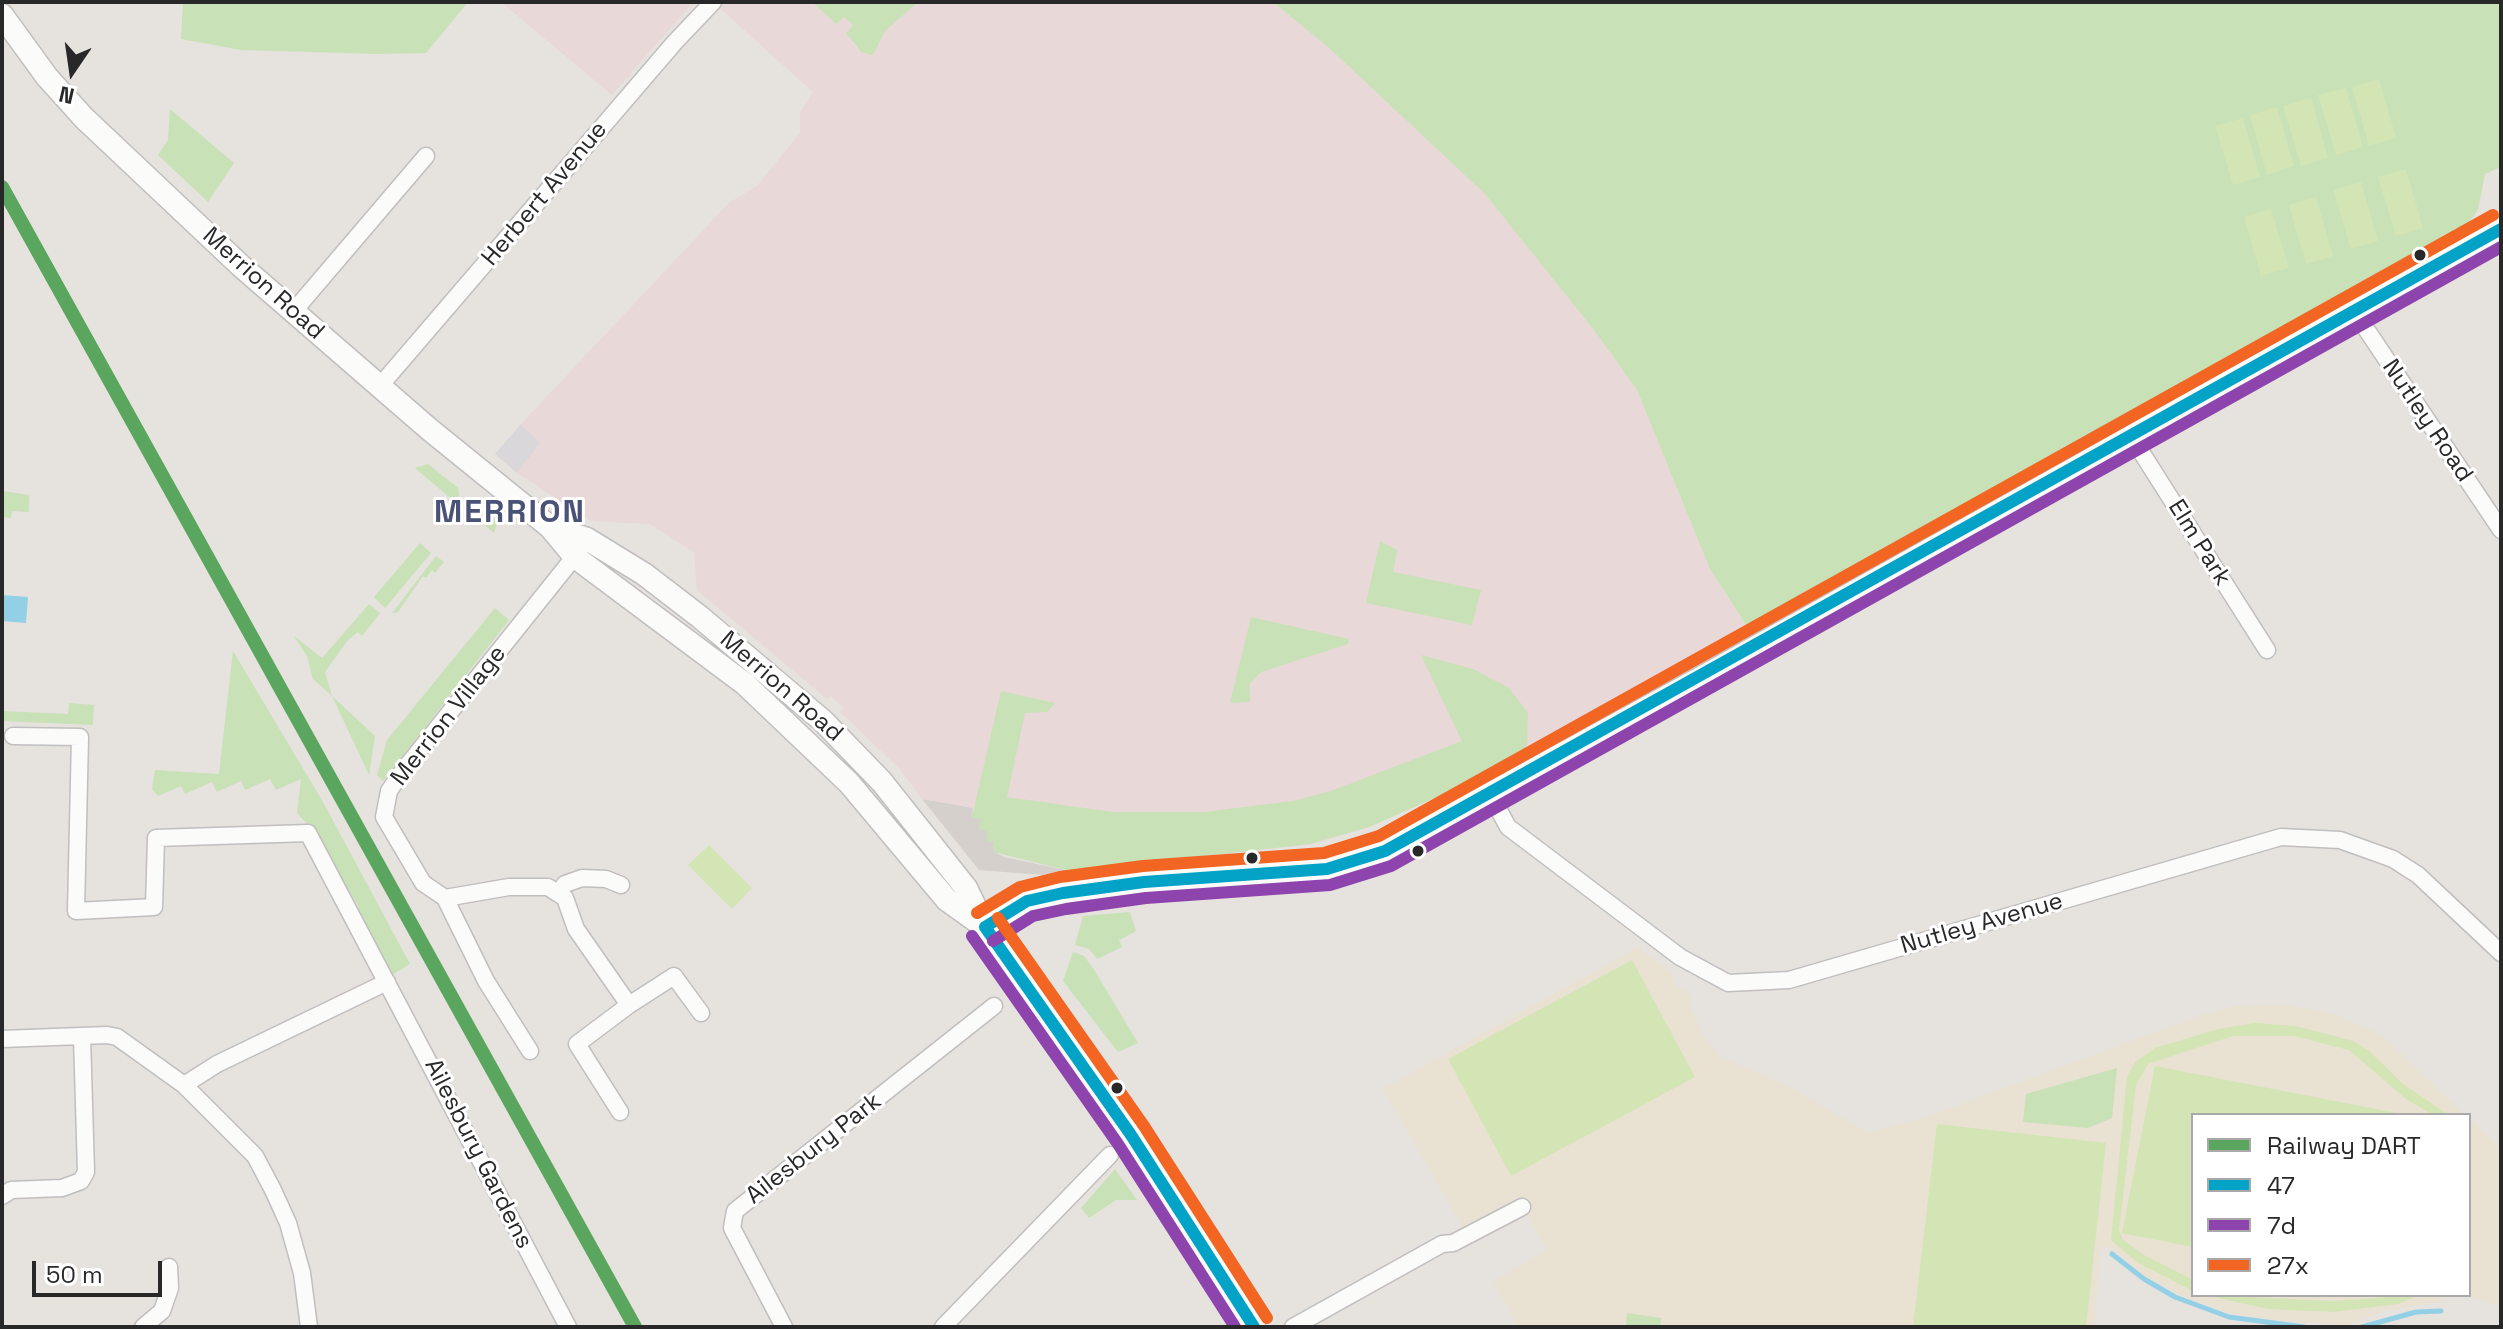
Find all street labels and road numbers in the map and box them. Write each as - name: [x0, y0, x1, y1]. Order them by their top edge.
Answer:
- street label: Herbert Avenue: [476, 116, 614, 272]
- street label: Merrion Road: [196, 222, 330, 346]
- street label: Nutley Road: [2375, 354, 2479, 488]
- street label: Elm Park: [2161, 495, 2237, 591]
- street label: Merrion Road: [714, 626, 848, 748]
- street label: Merrion Village: [385, 640, 513, 792]
- street label: Nutley Avenue: [1898, 887, 2066, 961]
- street label: Ailesbury Gardens: [418, 1054, 538, 1254]
- street label: Ailesbury Park: [741, 1087, 887, 1211]

